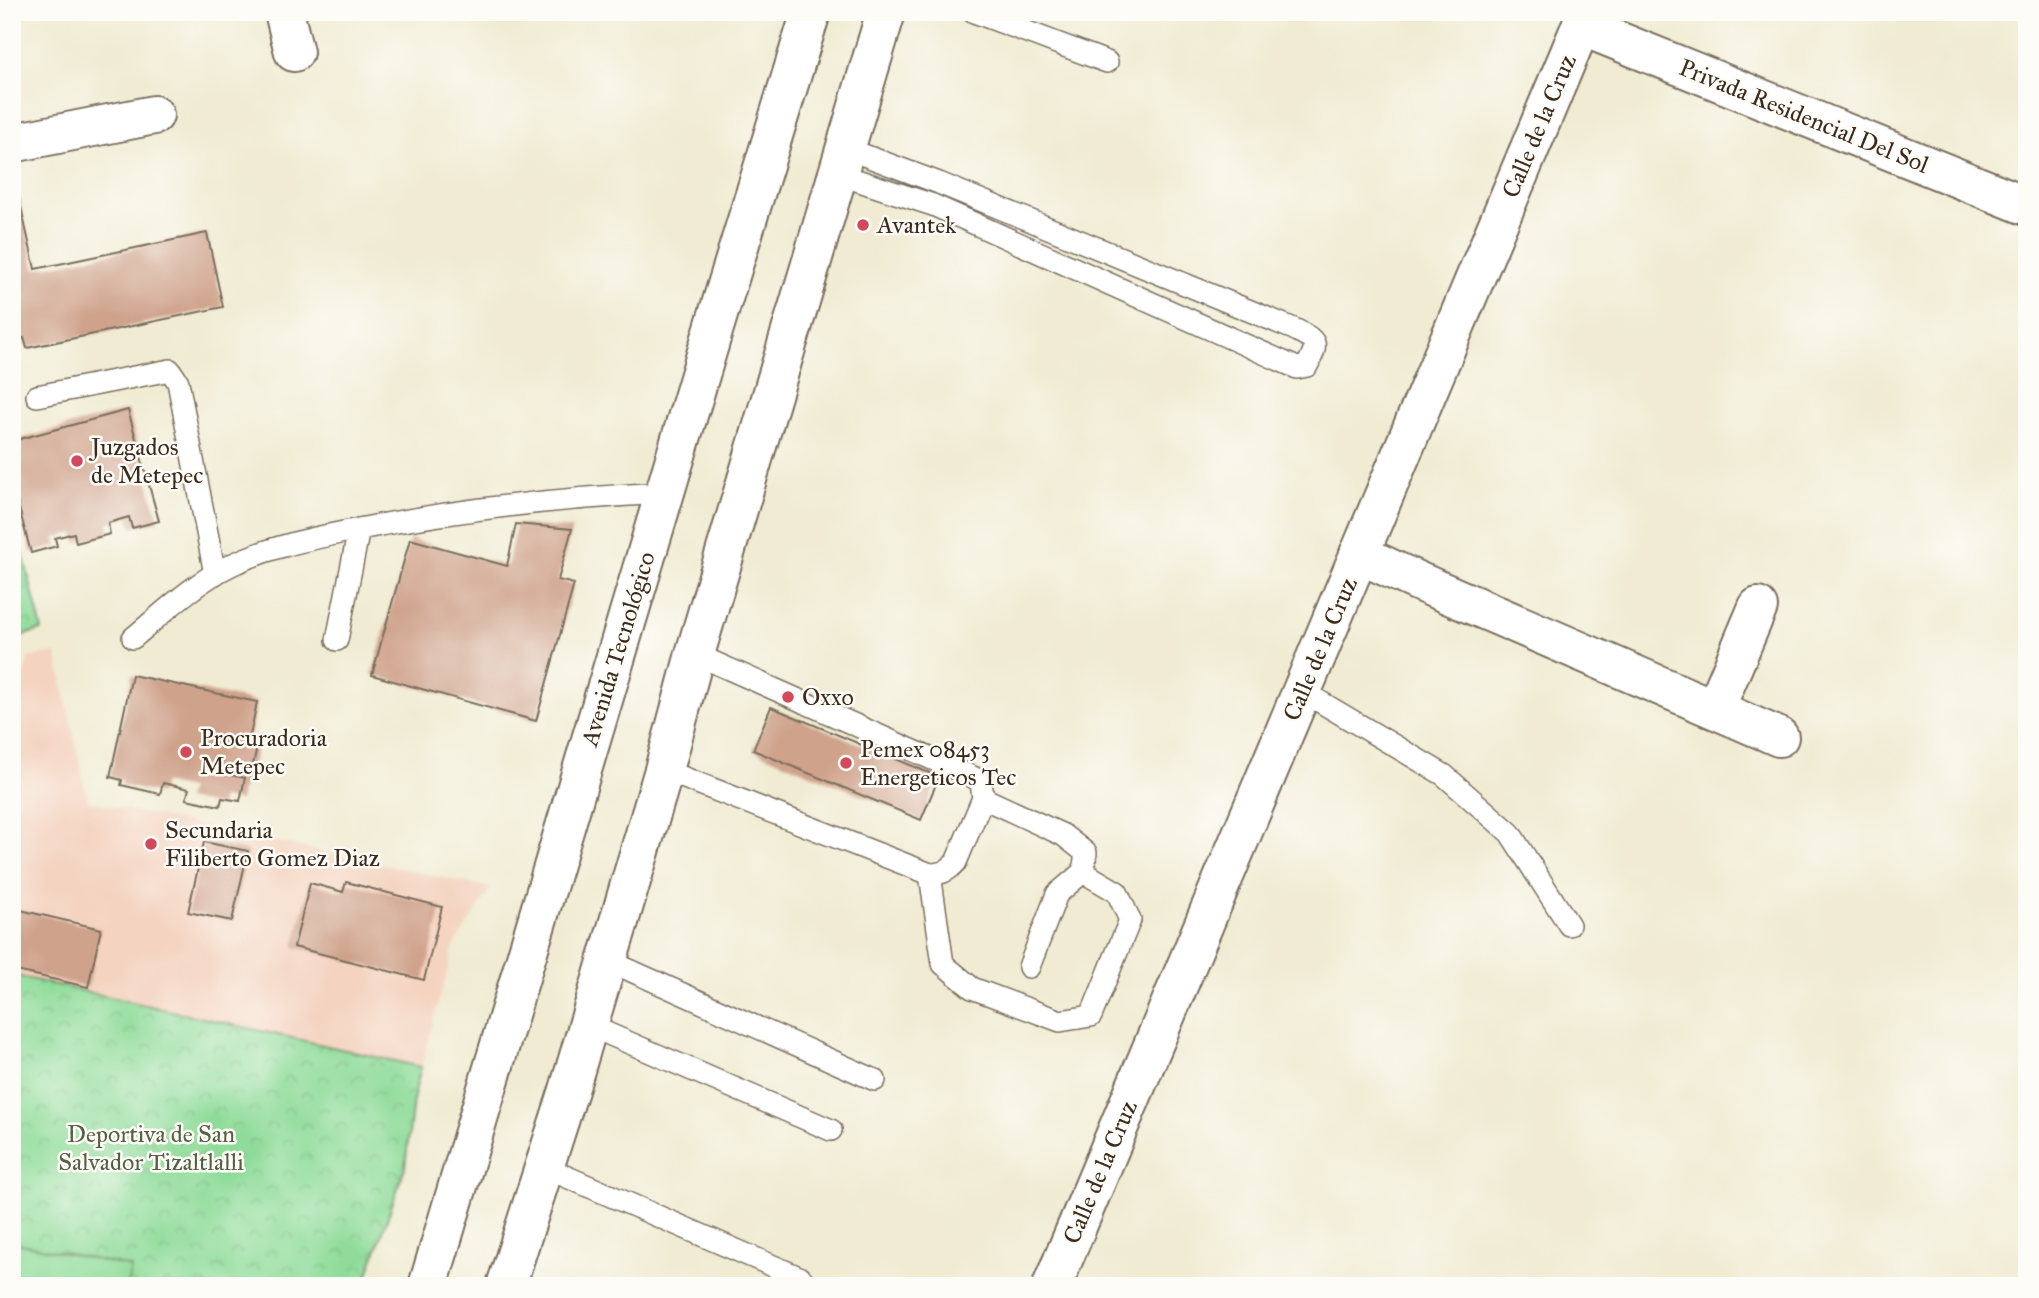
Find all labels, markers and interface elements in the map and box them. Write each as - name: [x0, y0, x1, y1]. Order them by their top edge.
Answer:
- street label: Calle de la Cruz: [1495, 50, 1583, 202]
- street label: Privada Residencial Del Sol: [1675, 52, 1934, 180]
- place label: Avantek: [876, 210, 957, 240]
- marker: Avantek: [855, 217, 871, 233]
- place label: Juzgados de Metepec: [88, 432, 203, 490]
- marker: Juzgados de Metepec: [69, 453, 85, 469]
- street label: Avenida Tecnológico: [574, 548, 662, 751]
- street label: Calle de la Cruz: [1276, 573, 1364, 725]
- place label: Oxxo: [802, 682, 854, 712]
- marker: Oxxo: [780, 689, 796, 705]
- place label: Procuradoria Metepec: [200, 723, 328, 781]
- place label: Pemex 08453 Energeticos Tec: [860, 734, 1016, 792]
- marker: Procuradoria Metepec: [178, 744, 194, 760]
- marker: Pemex 08453 Energeticos Tec: [838, 755, 854, 771]
- place label: Secundaria Filiberto Gomez Diaz: [165, 815, 380, 873]
- marker: Secundaria Filiberto Gomez Diaz: [143, 836, 159, 852]
- street label: Calle de la Cruz: [1056, 1096, 1144, 1248]
- park label: Deportiva de San Salvador Tizaltlalli: [58, 1119, 244, 1177]

